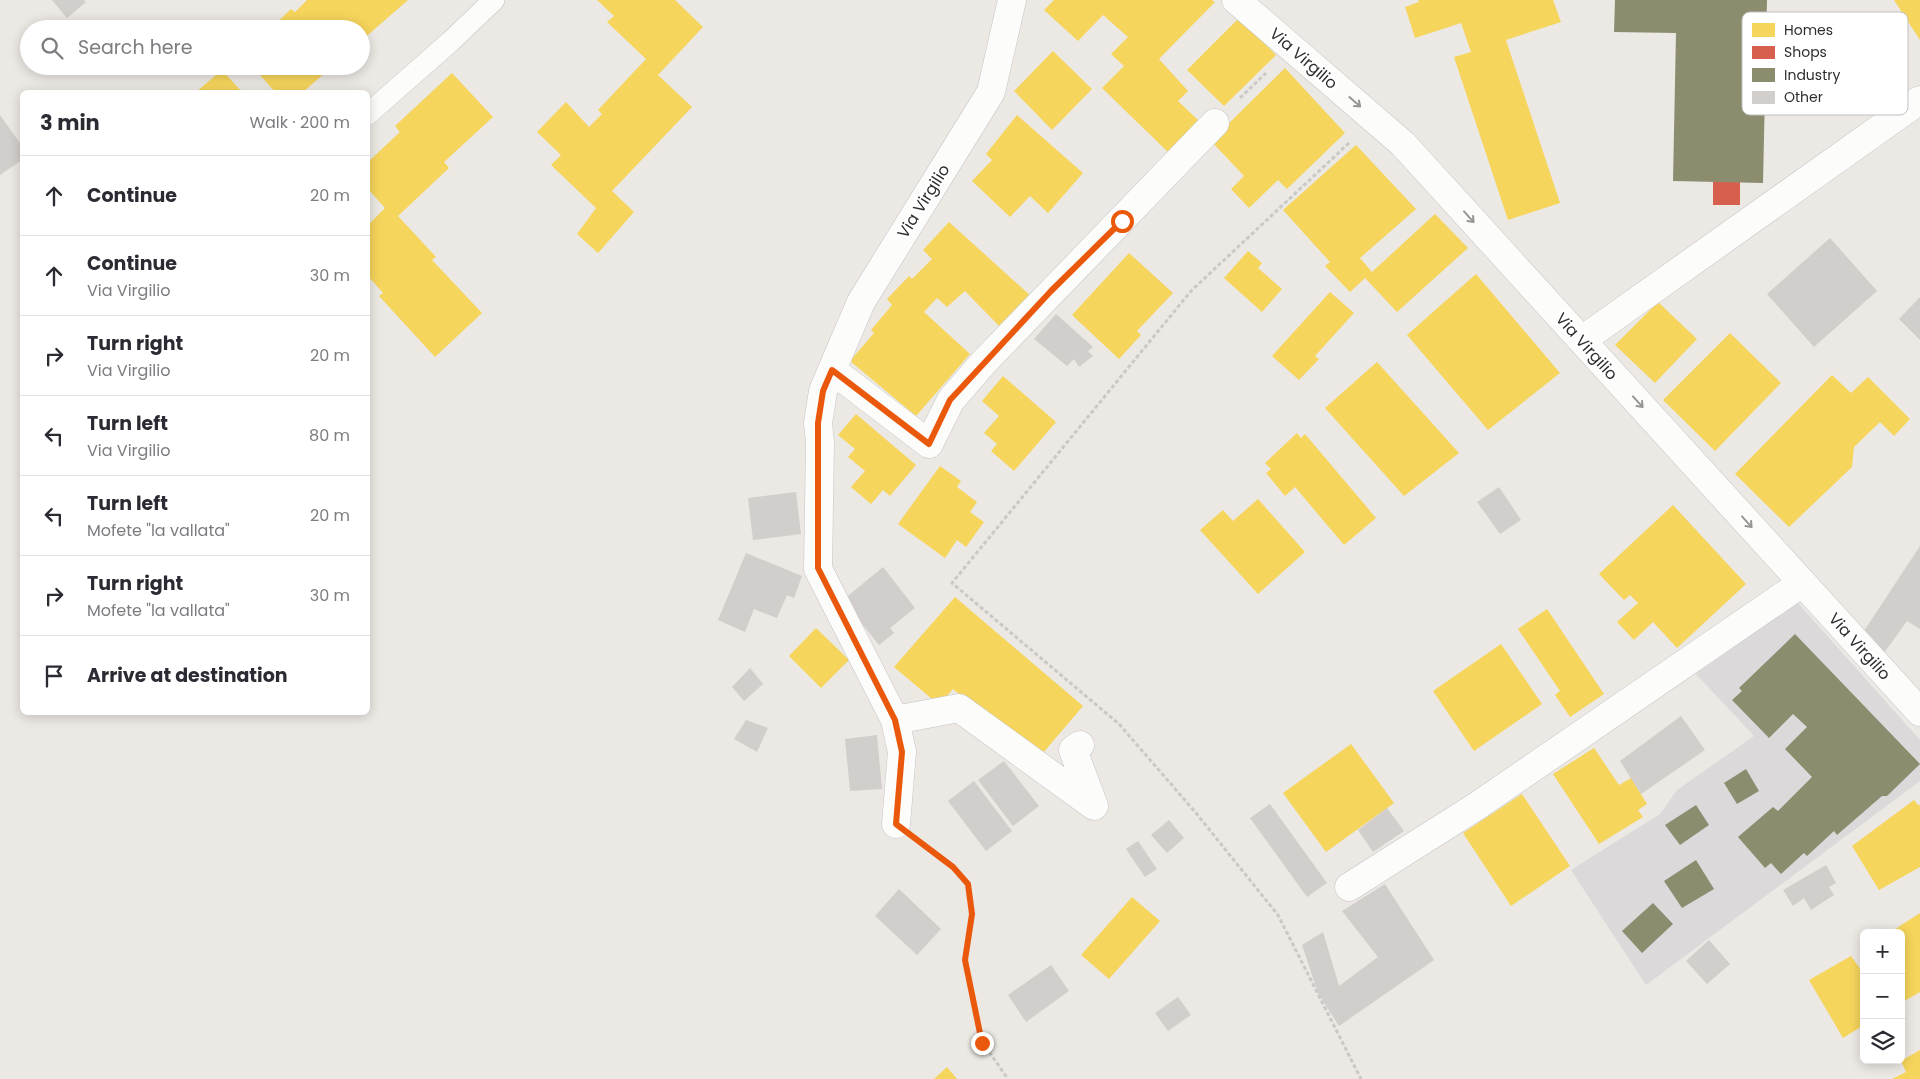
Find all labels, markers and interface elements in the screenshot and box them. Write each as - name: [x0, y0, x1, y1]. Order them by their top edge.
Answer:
- legend: [1742, 12, 1908, 115]
- search box: [20, 20, 370, 75]
- text: Homes: [1784, 20, 1833, 40]
- street label: Via Virgilio: [1265, 22, 1343, 94]
- icon: search: [38, 34, 66, 62]
- text: Search here: [78, 34, 192, 61]
- text: Shops: [1784, 42, 1827, 62]
- text: Industry: [1784, 65, 1840, 85]
- text: Other: [1784, 87, 1823, 107]
- one-way arrow: [1348, 96, 1361, 108]
- text: 3 min: [40, 108, 100, 137]
- text: Walk · 200 m: [249, 111, 350, 134]
- street label: Via Virgilio: [892, 160, 955, 243]
- icon: ahead: [40, 182, 68, 210]
- text: Continue: [87, 182, 177, 209]
- text: 20 m: [310, 184, 350, 207]
- route start: [1111, 210, 1134, 233]
- one-way arrow: [1464, 210, 1475, 223]
- text: Continue: [87, 250, 177, 277]
- icon: ahead: [40, 262, 68, 290]
- text: 30 m: [310, 264, 350, 287]
- text: Via Virgilio: [87, 279, 170, 302]
- street label: Via Virgilio: [1550, 308, 1623, 385]
- text: Turn right: [87, 330, 183, 357]
- icon: right: [40, 342, 68, 370]
- text: 20 m: [310, 344, 350, 367]
- text: Via Virgilio: [87, 359, 170, 382]
- one-way arrow: [1632, 395, 1643, 408]
- text: Turn left: [87, 410, 168, 437]
- icon: left: [40, 422, 68, 450]
- text: 80 m: [309, 424, 350, 447]
- text: Via Virgilio: [87, 439, 170, 462]
- text: Turn left: [87, 490, 168, 517]
- icon: left: [40, 502, 68, 530]
- text: 20 m: [310, 504, 350, 527]
- one-way arrow: [1741, 515, 1753, 528]
- text: Mofete "la vallata": [87, 519, 230, 542]
- text: Turn right: [87, 570, 183, 597]
- icon: right: [40, 582, 68, 610]
- text: 30 m: [310, 584, 350, 607]
- text: Mofete "la vallata": [87, 599, 230, 622]
- street label: Via Virgilio: [1823, 608, 1896, 685]
- icon: arrive: [40, 662, 68, 690]
- text: Arrive at destination: [87, 662, 288, 689]
- map controls: [1860, 929, 1905, 1064]
- button: +: [1860, 929, 1905, 974]
- button: −: [1860, 974, 1905, 1019]
- button: layers: [1860, 1019, 1905, 1064]
- route end: [971, 1032, 994, 1055]

